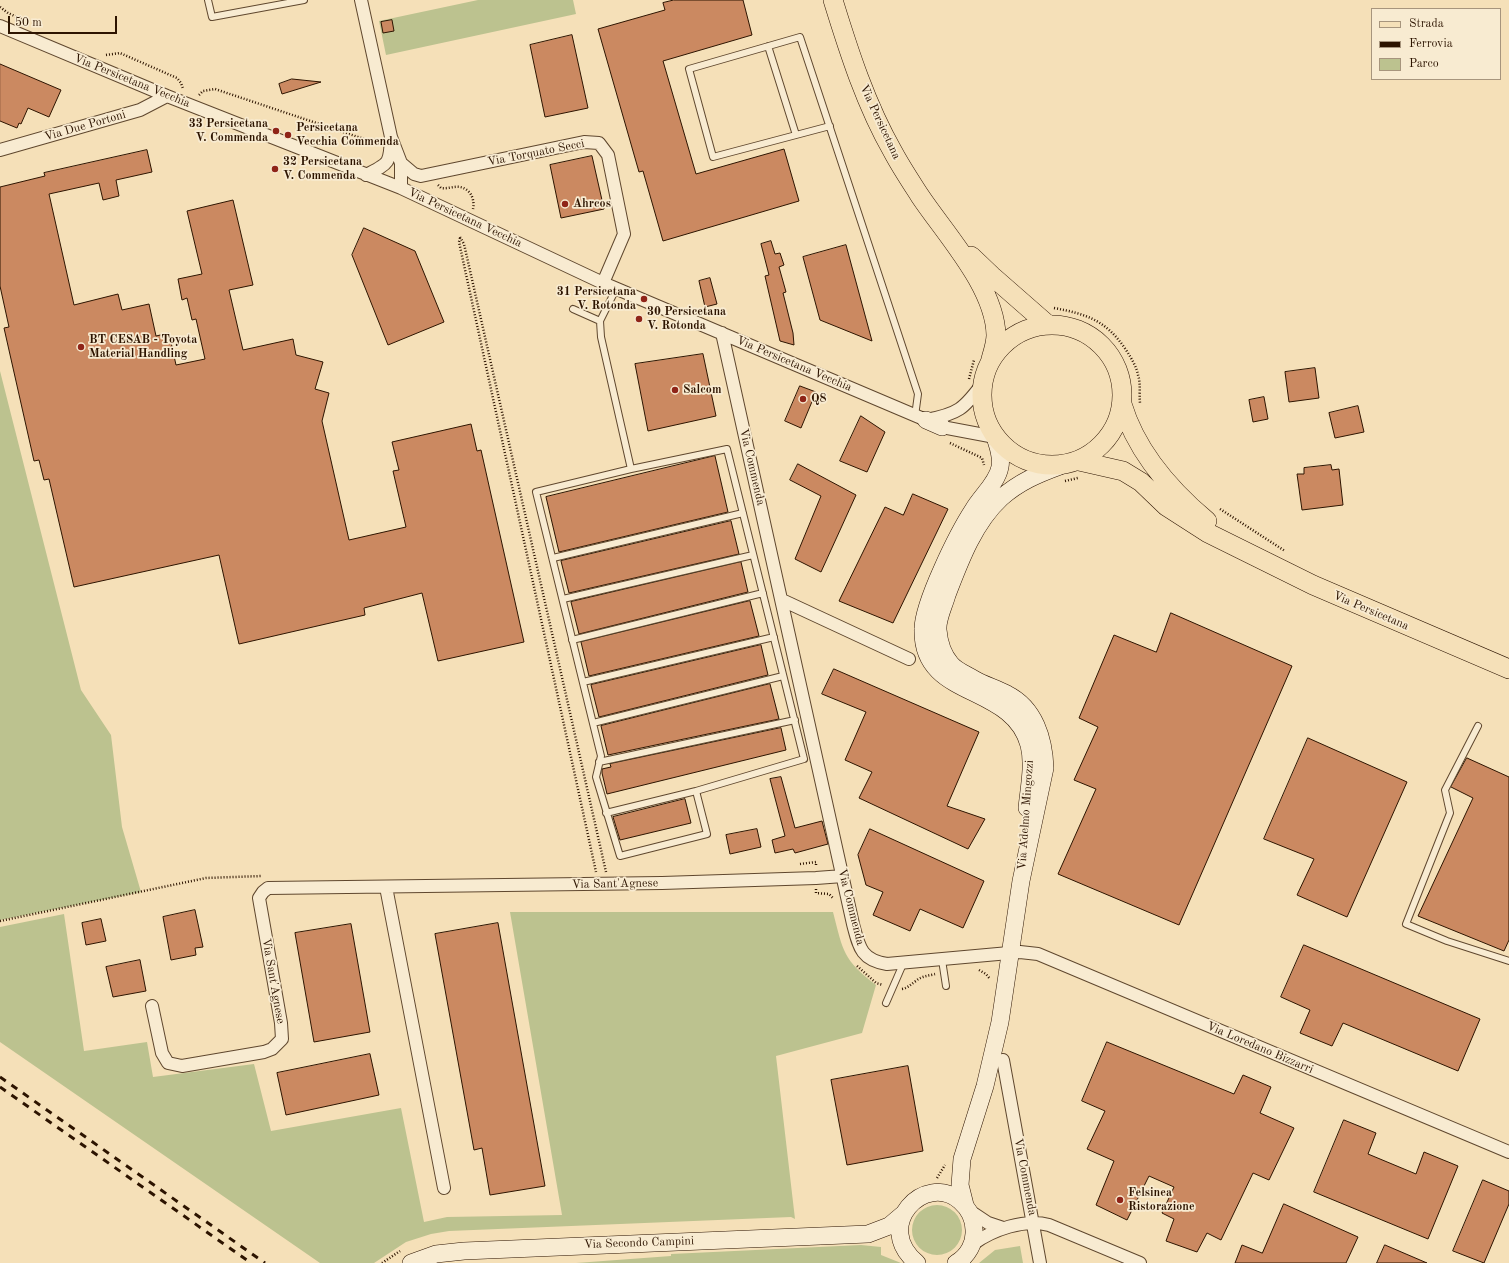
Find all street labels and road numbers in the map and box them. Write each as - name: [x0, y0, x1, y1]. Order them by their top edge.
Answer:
- street label: Via Persicetana Vecchia: [72, 51, 192, 111]
- street label: Via Persicetana: [856, 82, 904, 162]
- street label: Via Due Portoni: [43, 107, 127, 145]
- street label: Via Torquato Secci: [486, 137, 586, 169]
- street label: Via Persicetana Vecchia: [406, 185, 524, 251]
- street label: Via Persicetana Vecchia: [734, 333, 854, 395]
- street label: Via Commenda: [736, 427, 768, 507]
- street label: Via Persicetana: [1331, 589, 1411, 633]
- street label: Via Adelmo Mingozzi: [1015, 759, 1037, 871]
- street label: Via Commenda: [835, 867, 867, 947]
- street label: Via Sant'Agnese: [572, 876, 658, 892]
- street label: Via Sant'Agnese: [258, 937, 288, 1025]
- street label: Via Loredano Bizzarri: [1204, 1019, 1316, 1077]
- street label: Via Commenda: [1010, 1137, 1040, 1217]
- street label: Via Secondo Campini: [584, 1234, 694, 1252]

